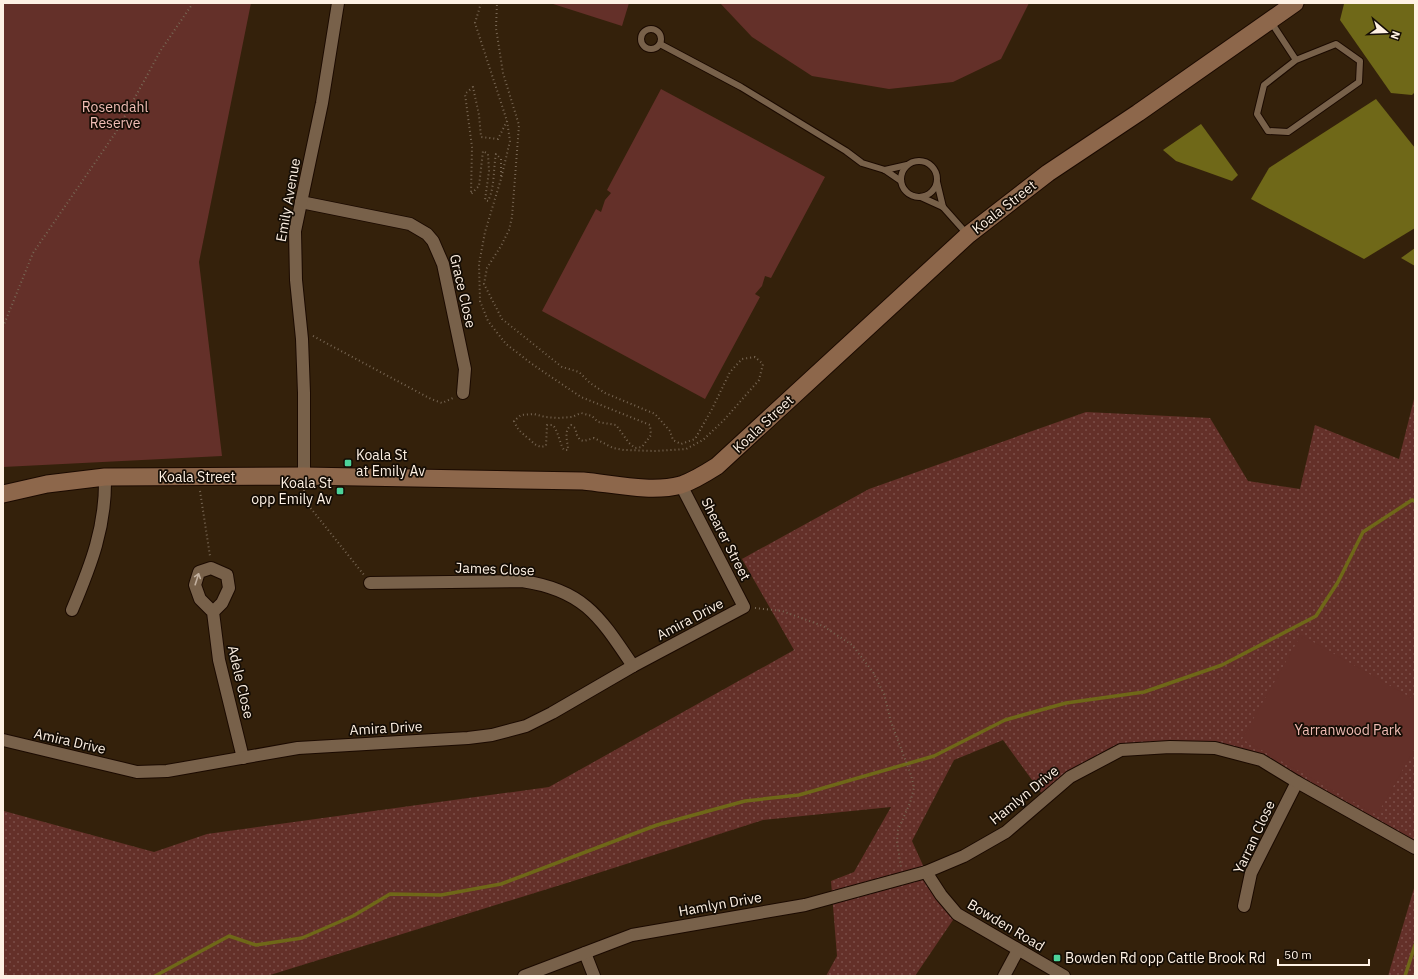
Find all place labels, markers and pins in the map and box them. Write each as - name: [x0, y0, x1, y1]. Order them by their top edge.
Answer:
- place label: Koala St at Emily Av: [356, 446, 425, 480]
- marker: Koala St at Emily Av: [343, 458, 353, 468]
- place label: Koala St opp Emily Av: [251, 474, 332, 508]
- marker: Koala St opp Emily Av: [335, 486, 345, 496]
- place label: Bowden Rd opp Cattle Brook Rd: [1065, 949, 1265, 967]
- marker: Bowden Rd opp Cattle Brook Rd: [1052, 953, 1062, 963]

